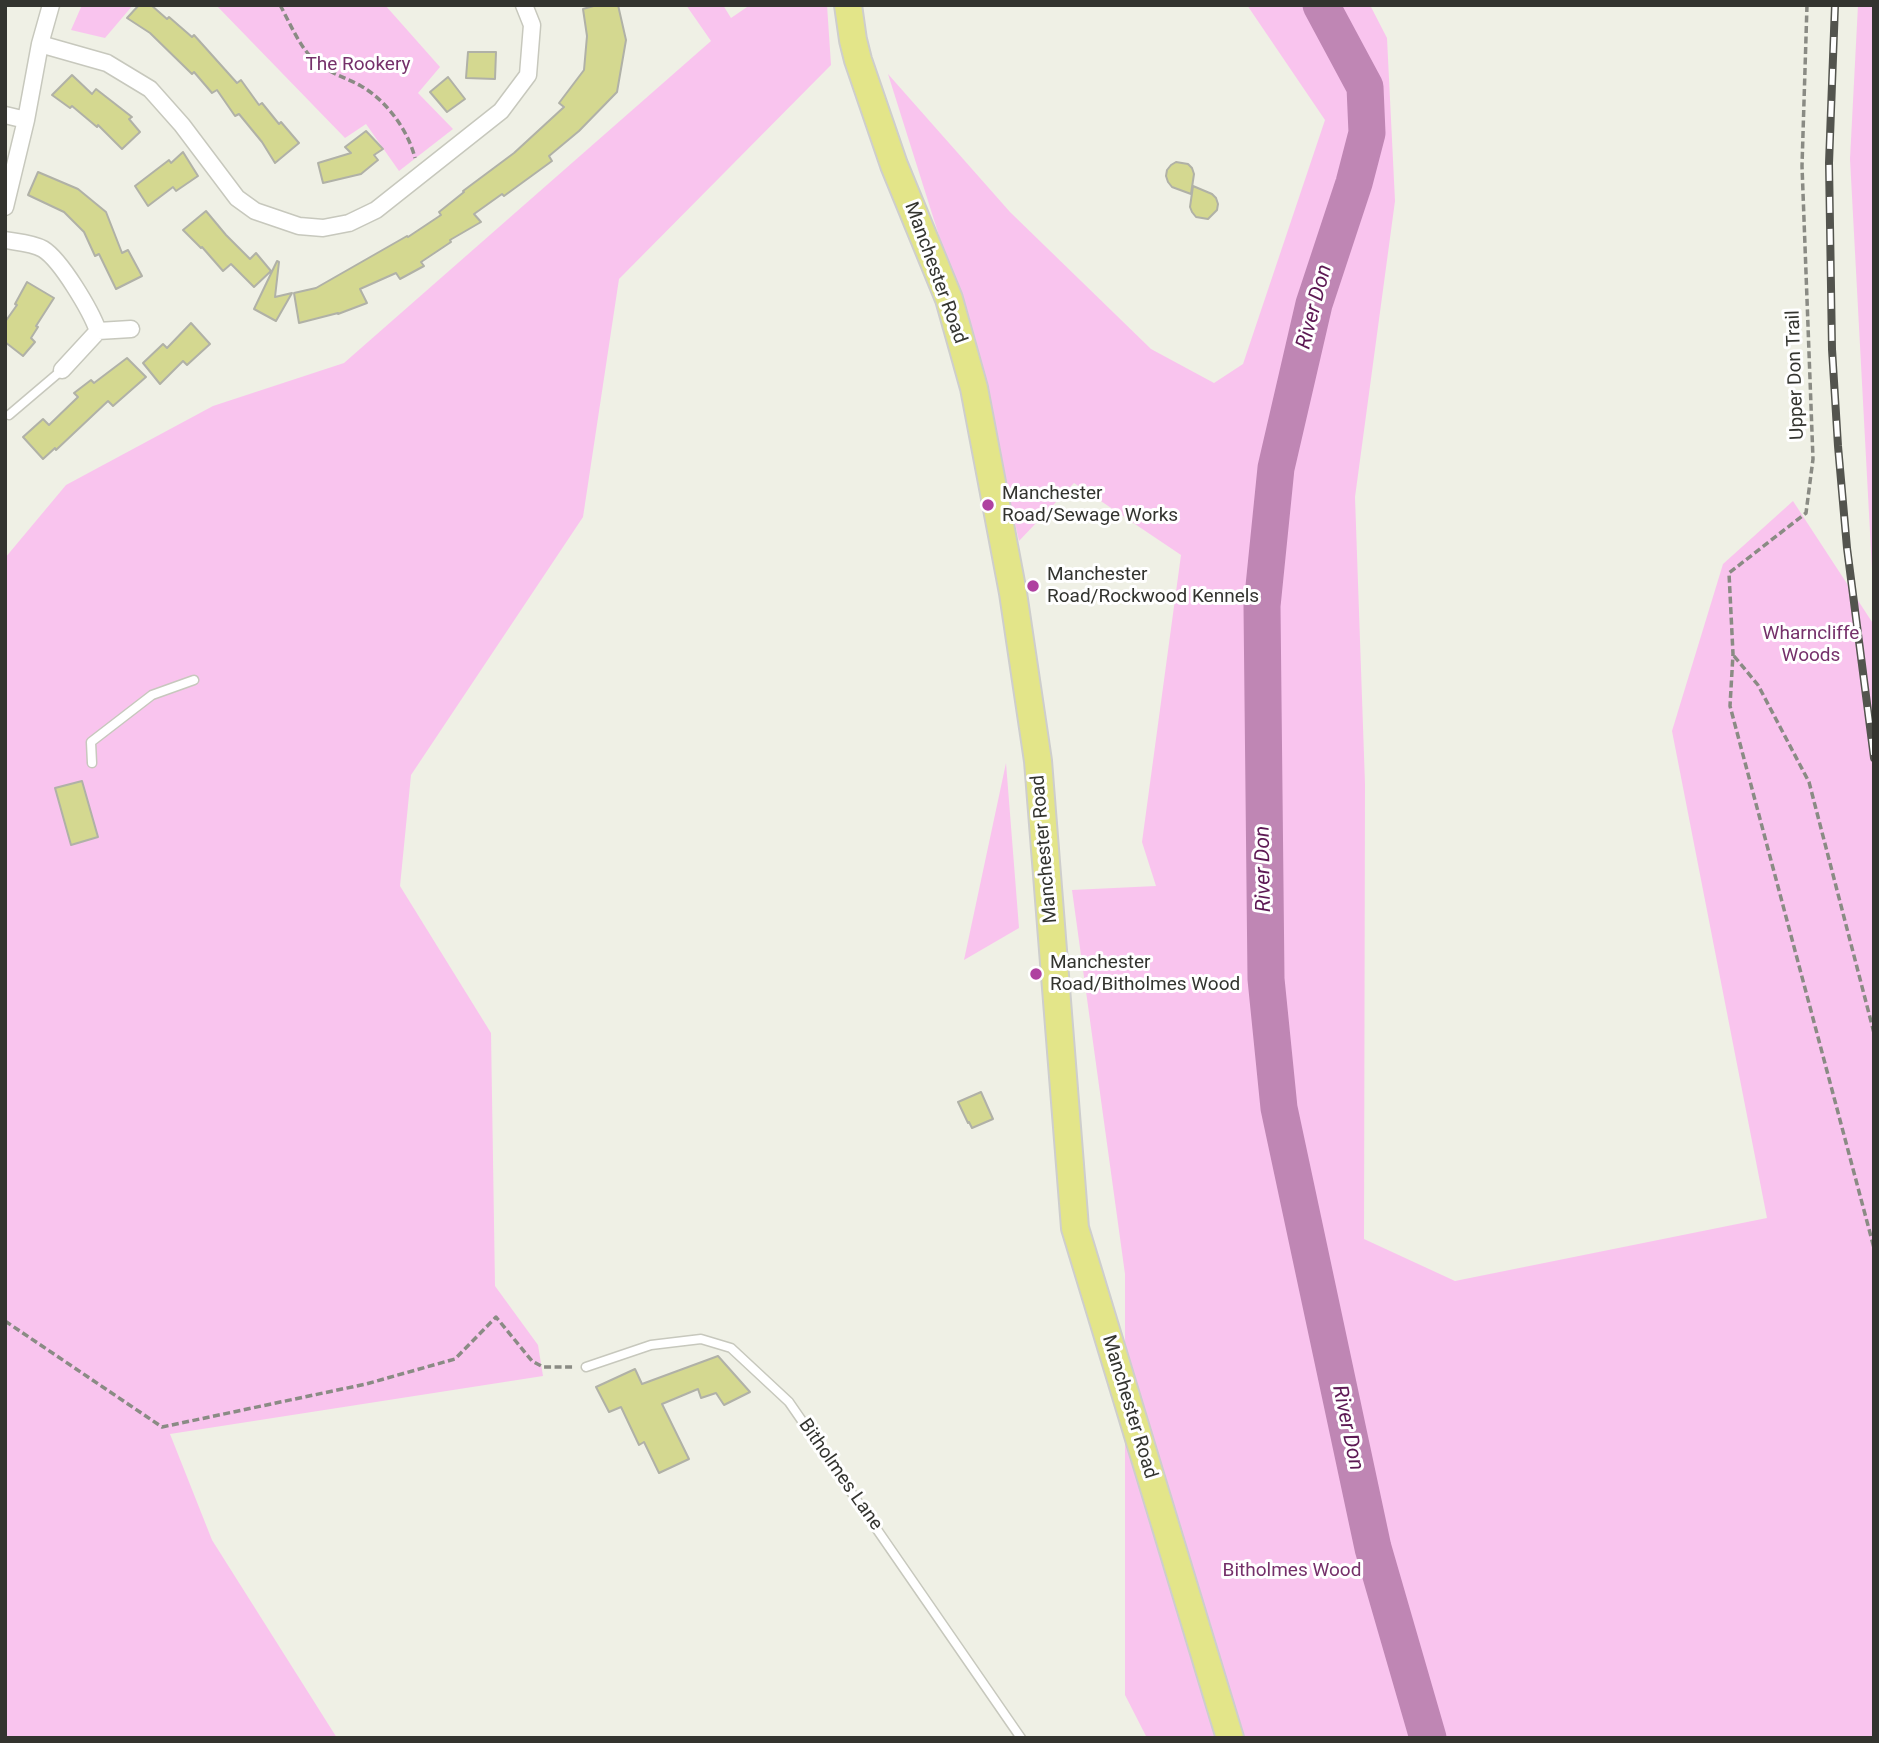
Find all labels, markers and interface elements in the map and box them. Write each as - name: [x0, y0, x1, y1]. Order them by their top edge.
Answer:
- park label: The Rookery: [305, 54, 411, 76]
- street label: Manchester Road: [899, 199, 971, 347]
- water label: River Don: [1292, 262, 1338, 352]
- street label: Upper Don Trail: [1782, 310, 1810, 440]
- place label: Manchester Road/Sewage Works: [1002, 483, 1178, 527]
- marker: Manchester Road/Sewage Works: [980, 497, 996, 513]
- place label: Manchester Road/Rockwood Kennels: [1047, 564, 1259, 608]
- marker: Manchester Road/Rockwood Kennels: [1025, 578, 1041, 594]
- park label: Wharncliffe Woods: [1763, 623, 1859, 667]
- street label: Manchester Road: [1027, 774, 1063, 924]
- water label: River Don: [1251, 826, 1277, 912]
- place label: Manchester Road/Bitholmes Wood: [1050, 952, 1240, 996]
- marker: Manchester Road/Bitholmes Wood: [1028, 966, 1044, 982]
- street label: Manchester Road: [1096, 1333, 1162, 1481]
- water label: River Don: [1326, 1383, 1368, 1473]
- street label: Bitholmes Lane: [793, 1415, 887, 1535]
- park label: Bitholmes Wood: [1223, 1560, 1361, 1582]

